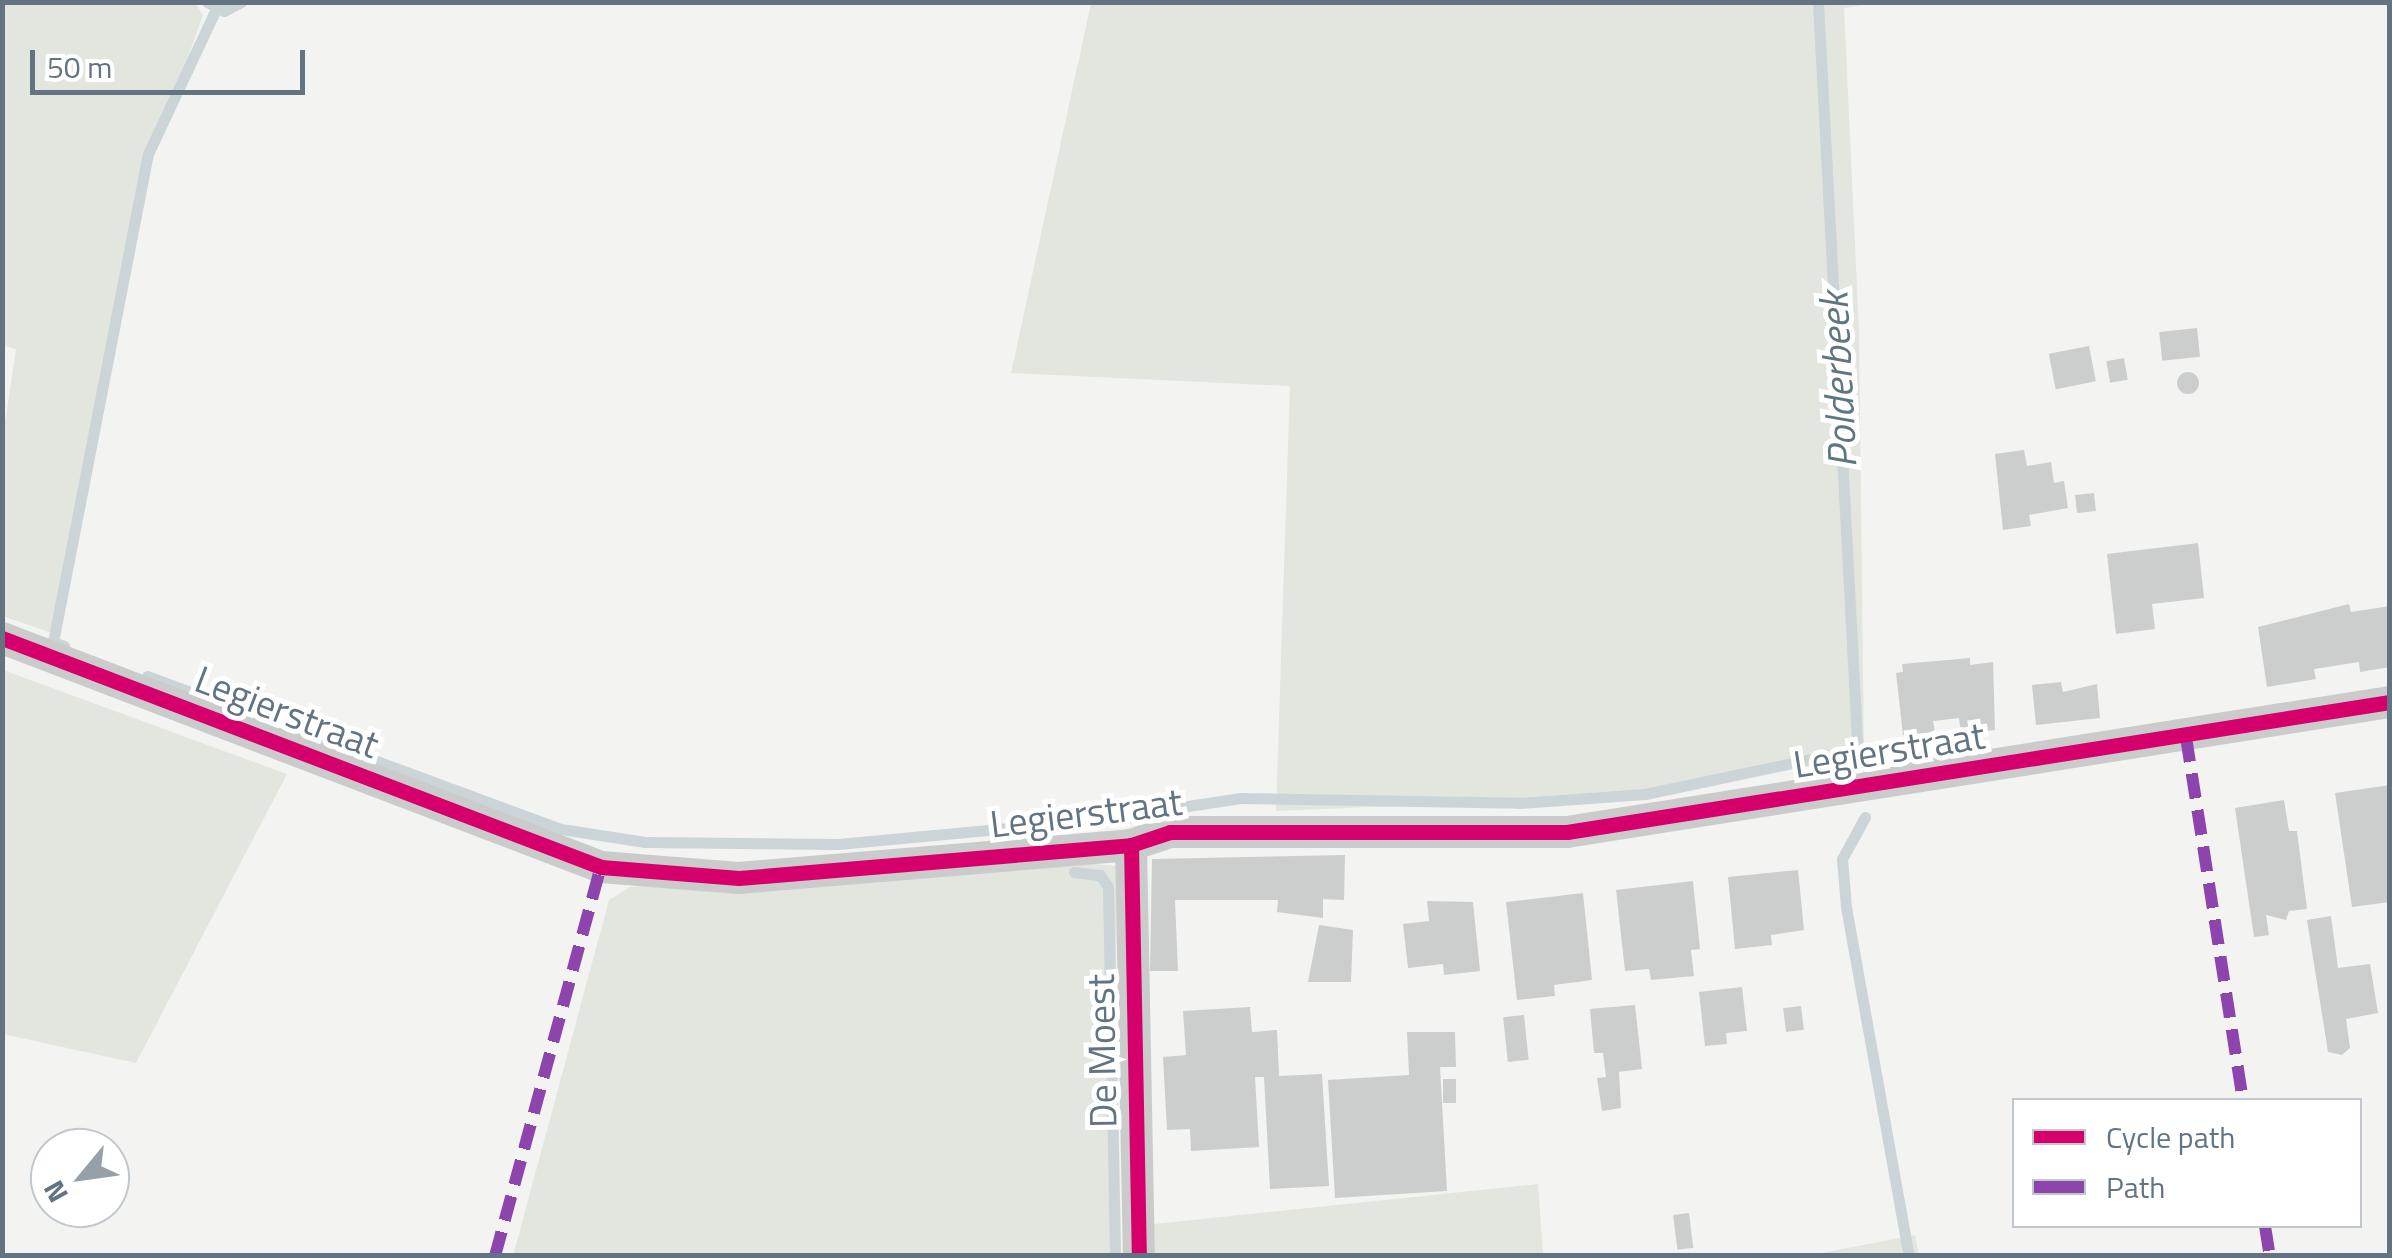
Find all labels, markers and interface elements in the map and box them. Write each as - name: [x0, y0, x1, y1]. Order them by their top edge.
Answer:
- scale bar: [35, 30, 310, 92]
- text: 50 m: [47, 44, 112, 90]
- water label: Polderbeek: [1809, 291, 1867, 469]
- street label: Legierstraat: [189, 656, 385, 768]
- street label: Legierstraat: [1790, 712, 1988, 788]
- street label: Legierstraat: [987, 779, 1185, 847]
- street label: De Moest: [1078, 974, 1126, 1128]
- legend: [2012, 1098, 2362, 1228]
- text: Cycle path: [2106, 1114, 2235, 1160]
- north arrow: [30, 1128, 130, 1228]
- text: Path: [2106, 1164, 2165, 1210]
- text: N: [32, 1173, 79, 1211]

